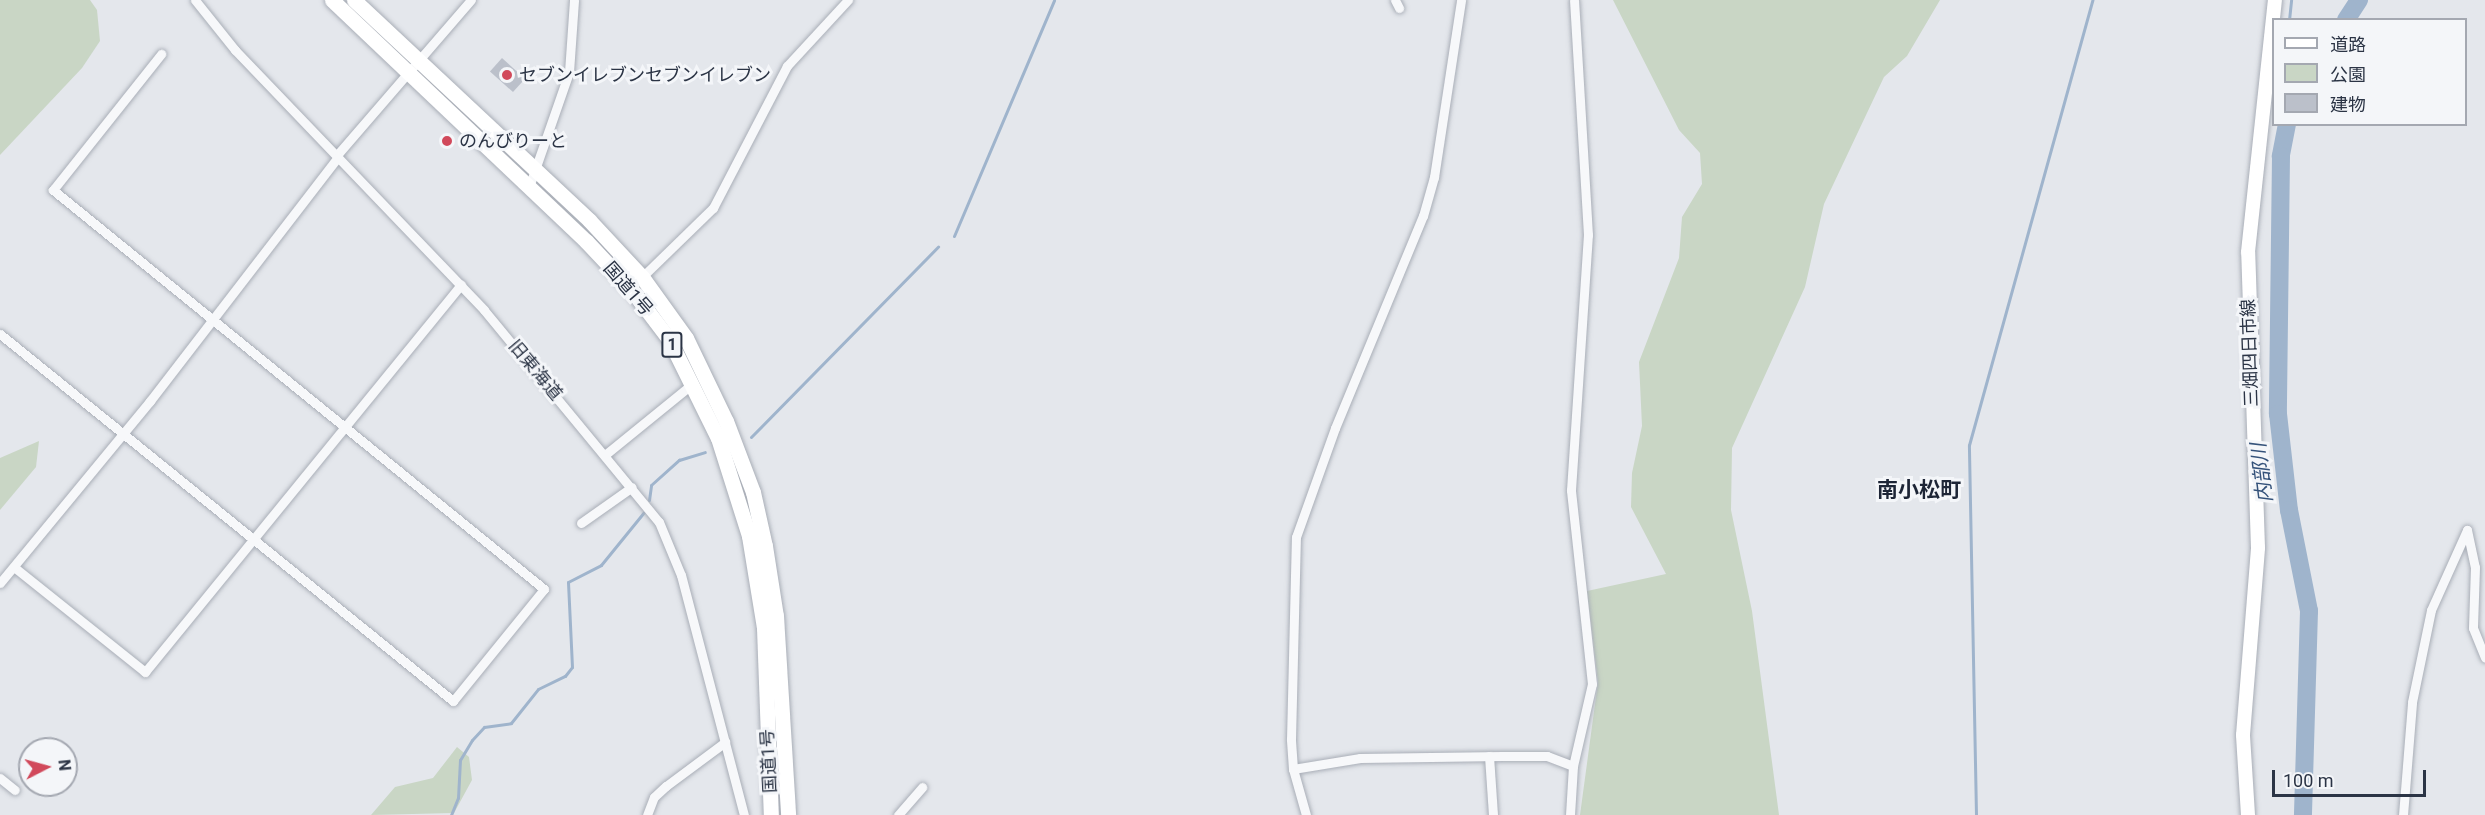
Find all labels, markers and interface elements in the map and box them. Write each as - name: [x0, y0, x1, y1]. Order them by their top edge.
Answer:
- legend: [2272, 18, 2467, 126]
- text: 道路: [2330, 34, 2366, 55]
- place label: セブンイレブンセブンイレブン: [519, 64, 771, 86]
- text: 公園: [2330, 64, 2366, 85]
- marker: セブンイレブンセブンイレブン: [500, 68, 514, 82]
- text: 建物: [2330, 94, 2366, 115]
- place label: のんびりーと: [459, 130, 567, 152]
- marker: のんびりーと: [440, 134, 454, 148]
- street label: 国道1号: [599, 258, 657, 320]
- street label: 三畑四日市線: [2237, 299, 2263, 407]
- road number: 1: [660, 332, 684, 358]
- street label: 旧東海道: [504, 335, 566, 405]
- water label: 内部川: [2246, 442, 2278, 504]
- district label: 南小松町: [1877, 477, 1961, 503]
- street label: 国道1号: [757, 728, 781, 794]
- north arrow: [18, 737, 78, 797]
- scale bar: [2275, 758, 2430, 796]
- text: N: [54, 759, 74, 772]
- text: 100 m: [2283, 770, 2334, 791]

